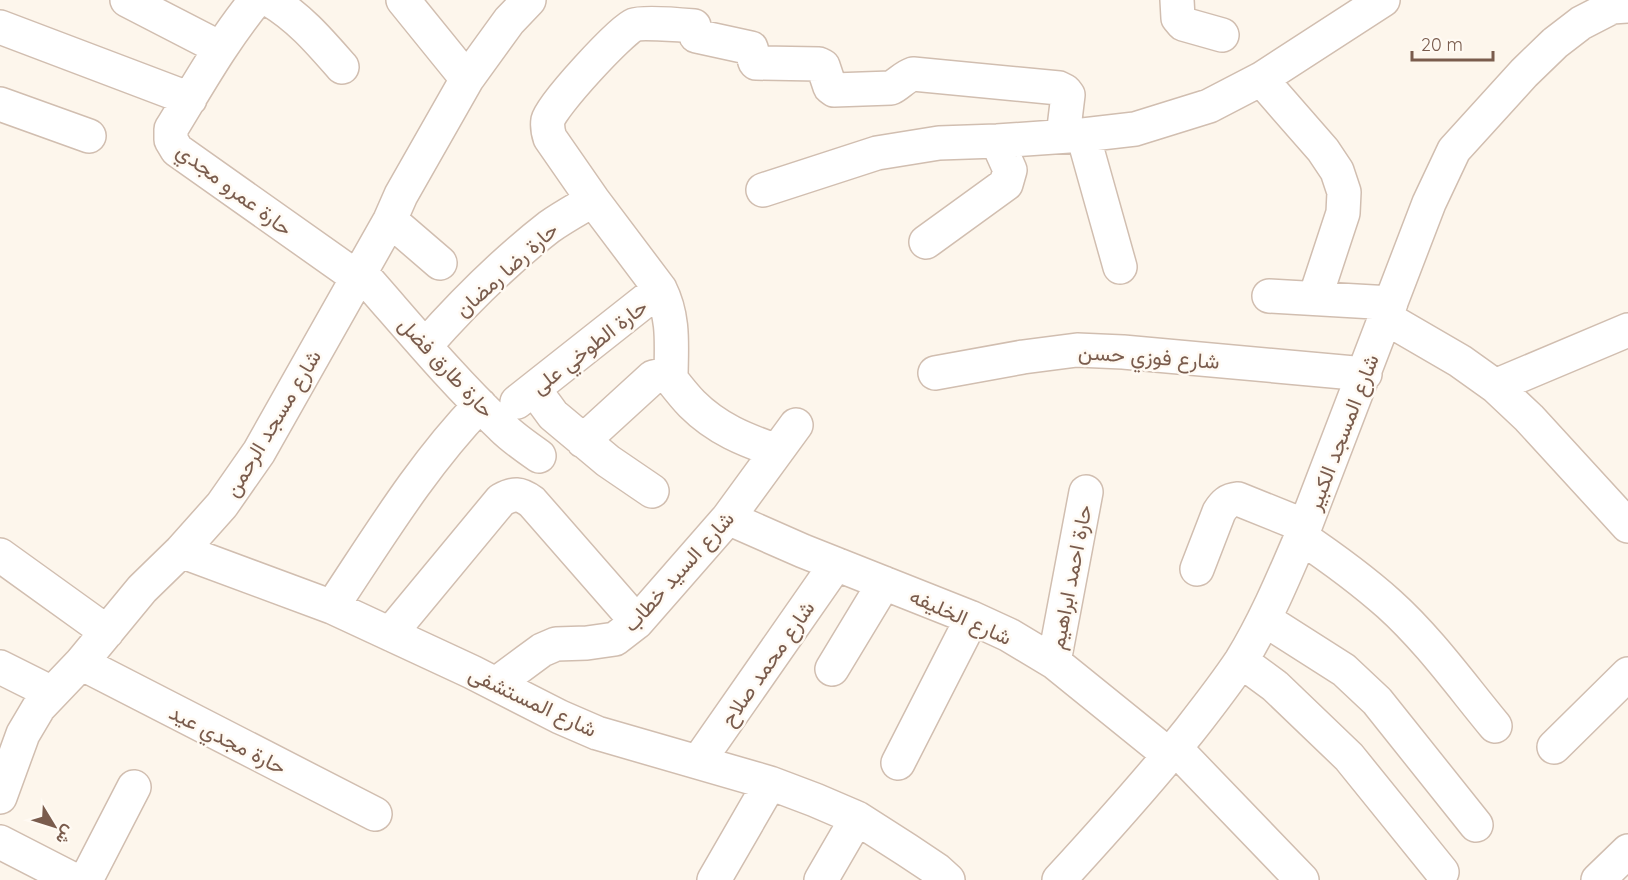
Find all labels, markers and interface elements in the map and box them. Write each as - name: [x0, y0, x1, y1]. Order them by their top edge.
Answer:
- scale bar: [1412, 24, 1493, 62]
- text: 20 m: [1421, 33, 1463, 56]
- street label: حارة عمرو مجدي: [169, 137, 298, 245]
- street label: حارة رضا رمضان: [449, 216, 563, 323]
- street label: حارة الطوخي على: [526, 293, 655, 403]
- street label: حارة طارق فضل: [393, 311, 500, 423]
- street label: شارع فوزي حسن: [1077, 338, 1221, 379]
- street label: شارع مسجد الرحمن: [218, 345, 328, 502]
- street label: شارع المسجد الكبير: [1300, 350, 1386, 515]
- street label: حارة احمد ابراهيم: [1043, 503, 1099, 652]
- street label: شارع السيد خطاب: [617, 505, 740, 638]
- street label: شارع الخليفه: [905, 582, 1016, 652]
- street label: شارع محمد صلاح: [714, 595, 821, 732]
- street label: شارع المستشفى: [464, 660, 601, 744]
- street label: حارة مجدي عيد: [163, 698, 291, 784]
- north arrow: [24, 796, 84, 856]
- text: ش: [52, 821, 80, 849]

